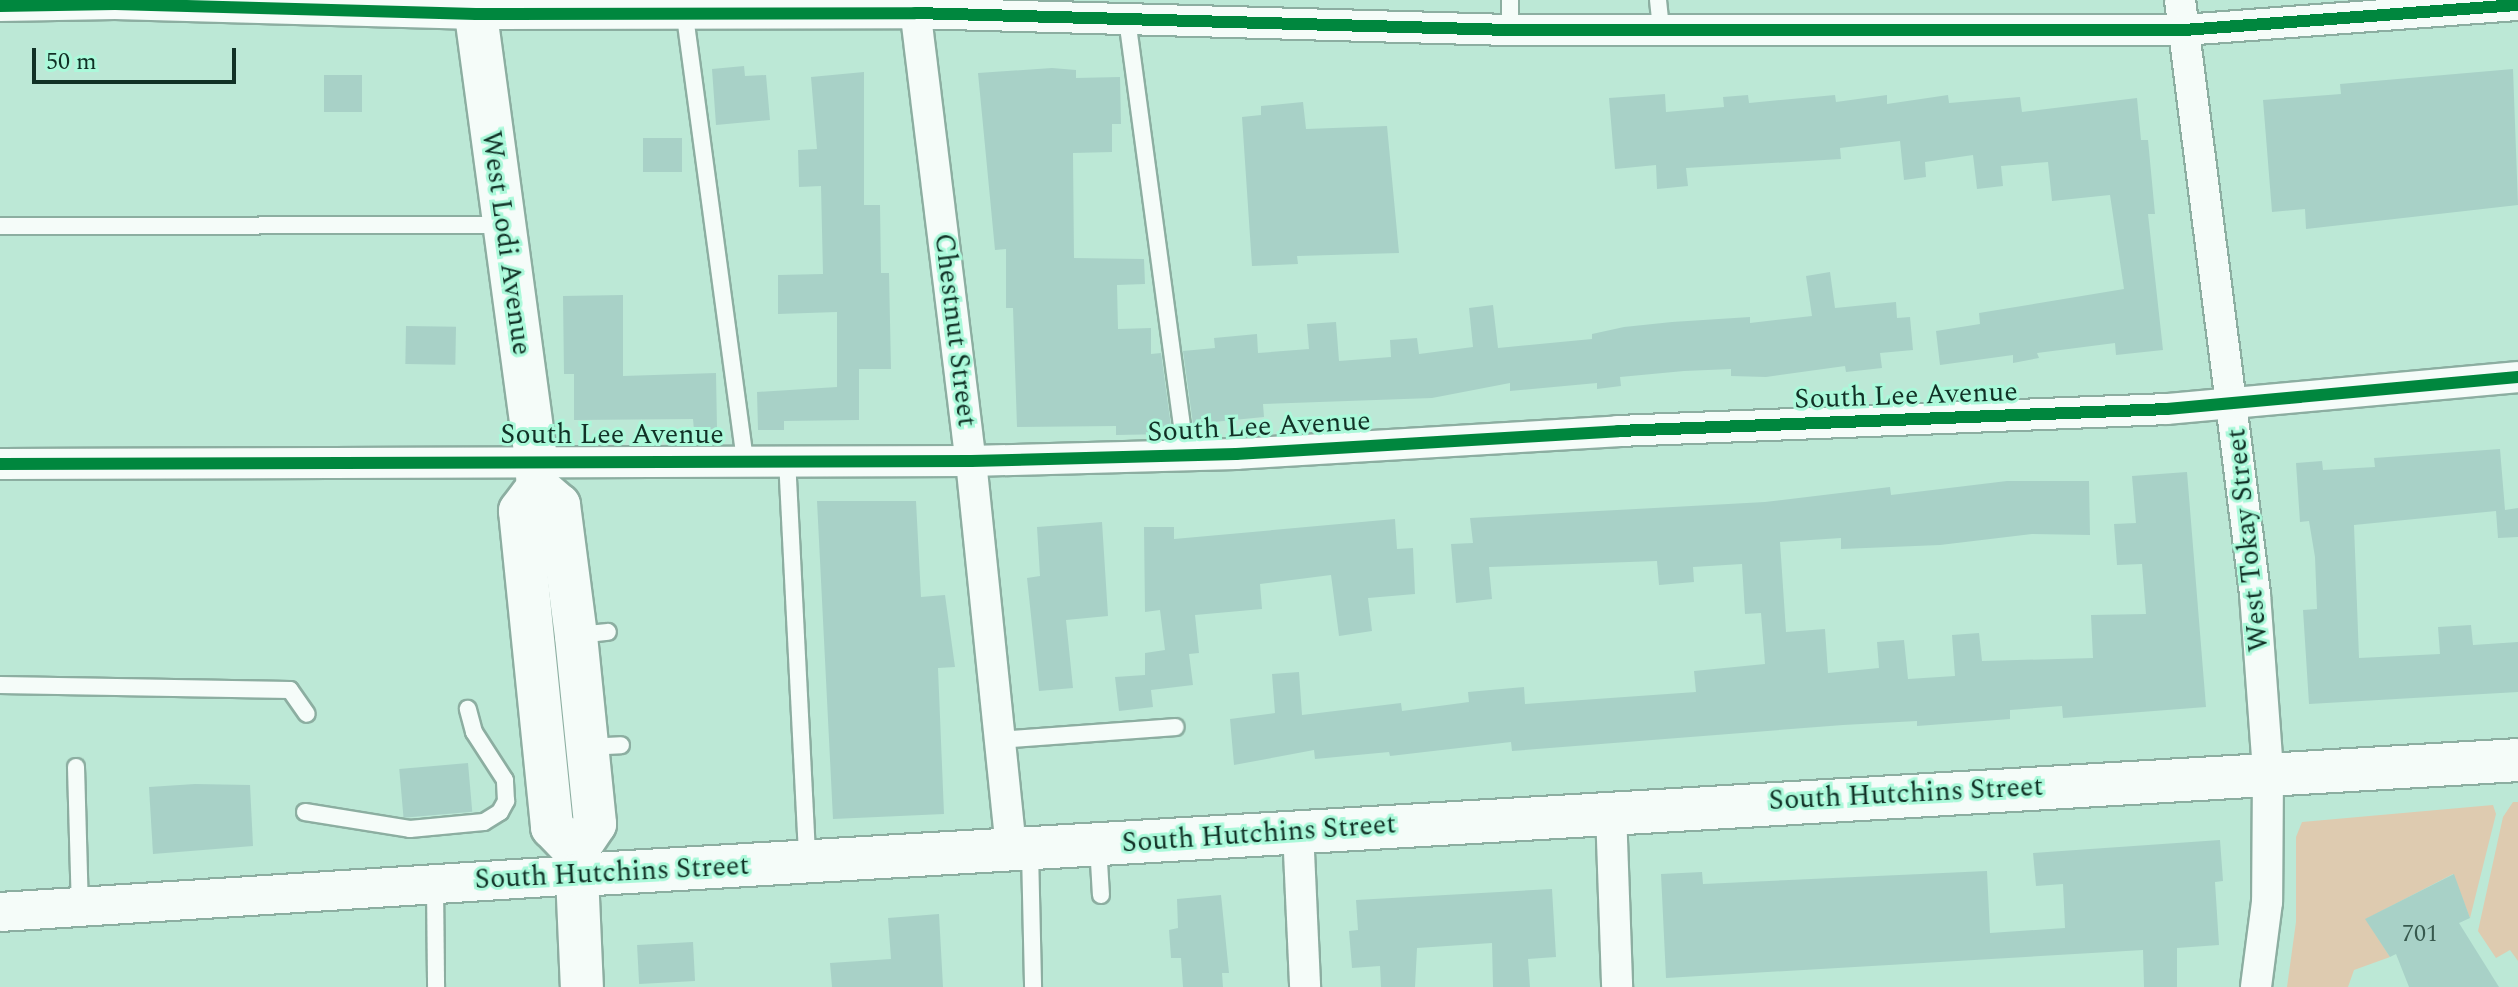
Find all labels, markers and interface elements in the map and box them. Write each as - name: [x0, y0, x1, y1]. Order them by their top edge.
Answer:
- scale bar: [36, 32, 240, 82]
- text: 50 m: [46, 44, 97, 80]
- street label: West Lodi Avenue: [474, 129, 538, 357]
- street label: Chestnut Street: [926, 231, 984, 429]
- street label: South Lee Avenue: [1794, 375, 2018, 417]
- street label: South Lee Avenue: [1146, 404, 1372, 450]
- street label: South Lee Avenue: [500, 418, 724, 452]
- street label: West Tokay Street: [2220, 427, 2276, 653]
- street label: South Hutchins Street: [1768, 770, 2044, 818]
- street label: South Hutchins Street: [1121, 808, 1397, 860]
- street label: South Hutchins Street: [474, 849, 750, 897]
- house number: 701: [2402, 921, 2438, 949]

